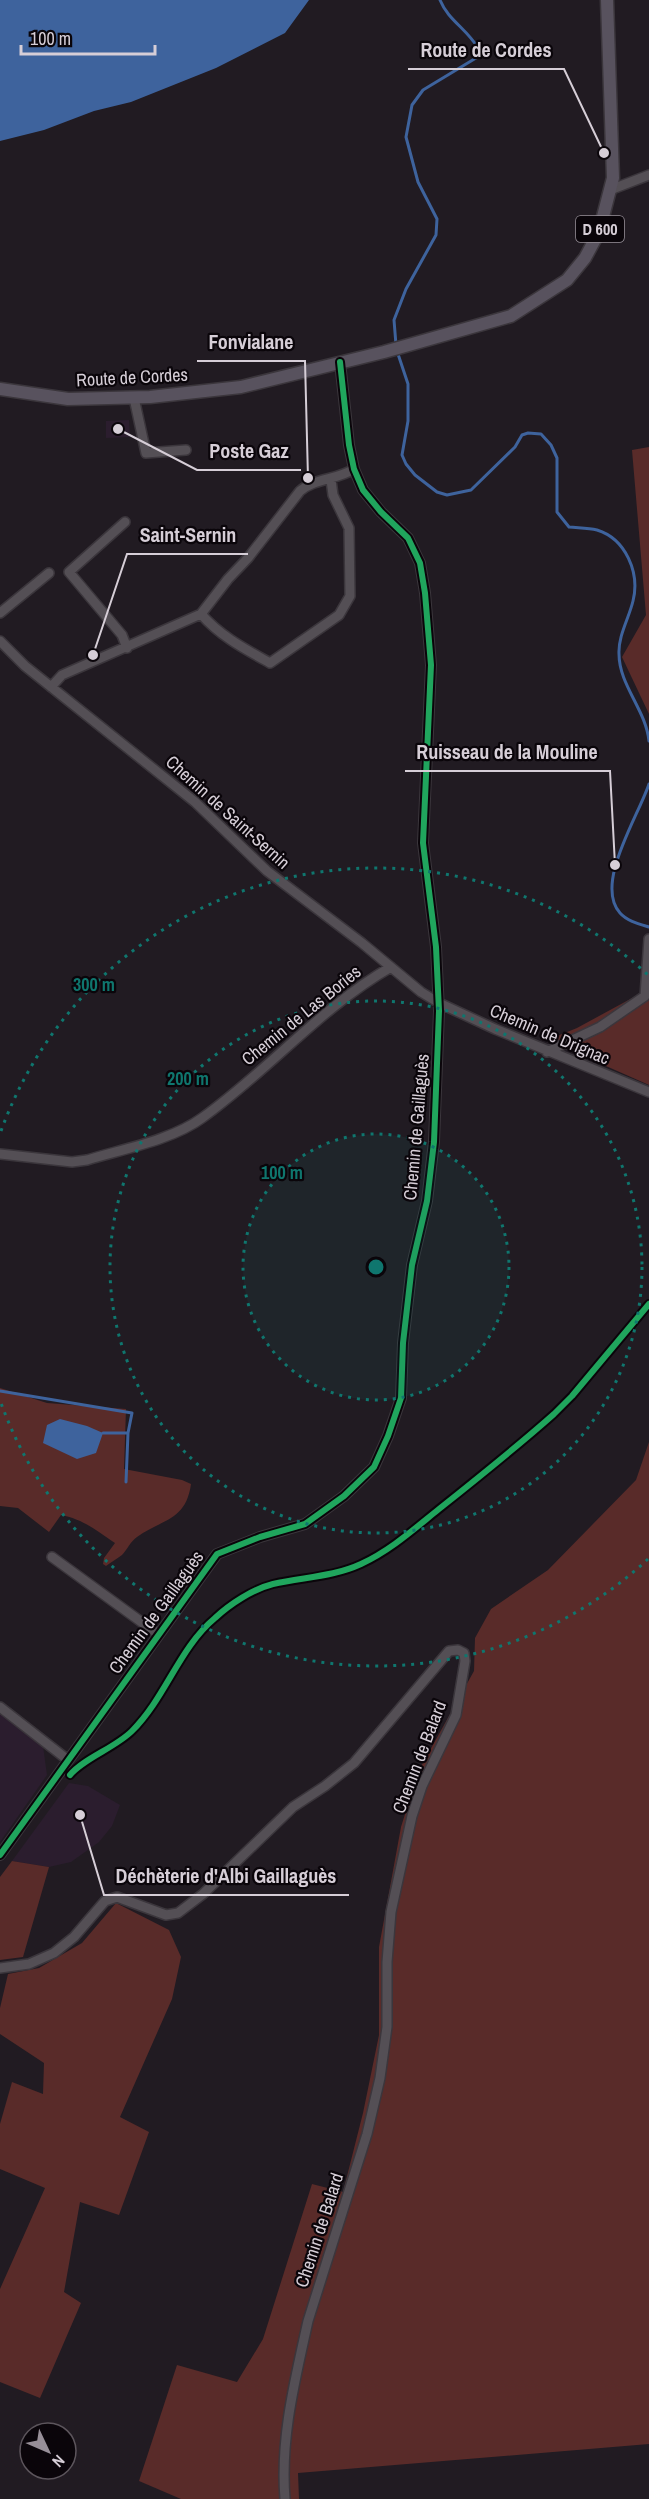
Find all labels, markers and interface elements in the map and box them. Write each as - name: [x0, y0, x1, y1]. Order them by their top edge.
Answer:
- scale bar: [21, 18, 154, 56]
- text: 100 m: [30, 26, 71, 51]
- callout: Route de Cordes: [408, 31, 564, 69]
- text: Route de Cordes: [420, 36, 552, 63]
- road number: D 600: [576, 216, 624, 242]
- callout: Fonvialane: [197, 323, 305, 361]
- text: Fonvialane: [209, 328, 293, 355]
- street label: Route de Cordes: [76, 362, 188, 392]
- callout: Poste Gaz: [197, 432, 301, 470]
- text: Poste Gaz: [209, 437, 289, 464]
- callout: Saint-Sernin: [127, 516, 248, 554]
- text: Saint-Sernin: [140, 521, 236, 548]
- callout: Ruisseau de la Mouline: [405, 733, 610, 771]
- text: Ruisseau de la Mouline: [416, 738, 598, 765]
- street label: Chemin de Saint-Sernin: [160, 749, 296, 875]
- street label: Chemin de Las Bories: [236, 959, 366, 1071]
- text: 300 m: [73, 972, 115, 997]
- street label: Chemin de Drignac: [486, 997, 614, 1071]
- street label: Chemin de Gaillaguès: [397, 1053, 435, 1201]
- text: 200 m: [167, 1066, 209, 1091]
- text: 100 m: [261, 1160, 303, 1185]
- centre of rings: [366, 1257, 386, 1277]
- street label: Chemin de Gaillaguès: [103, 1545, 209, 1679]
- street label: Chemin de Balard: [386, 1697, 452, 1817]
- callout: Déchèterie d'Albi Gaillaguès: [104, 1857, 349, 1895]
- text: Déchèterie d'Albi Gaillaguès: [116, 1862, 336, 1889]
- street label: Chemin de Balard: [289, 2170, 349, 2290]
- north arrow: [18, 2421, 78, 2481]
- text: N: [48, 2450, 70, 2472]

